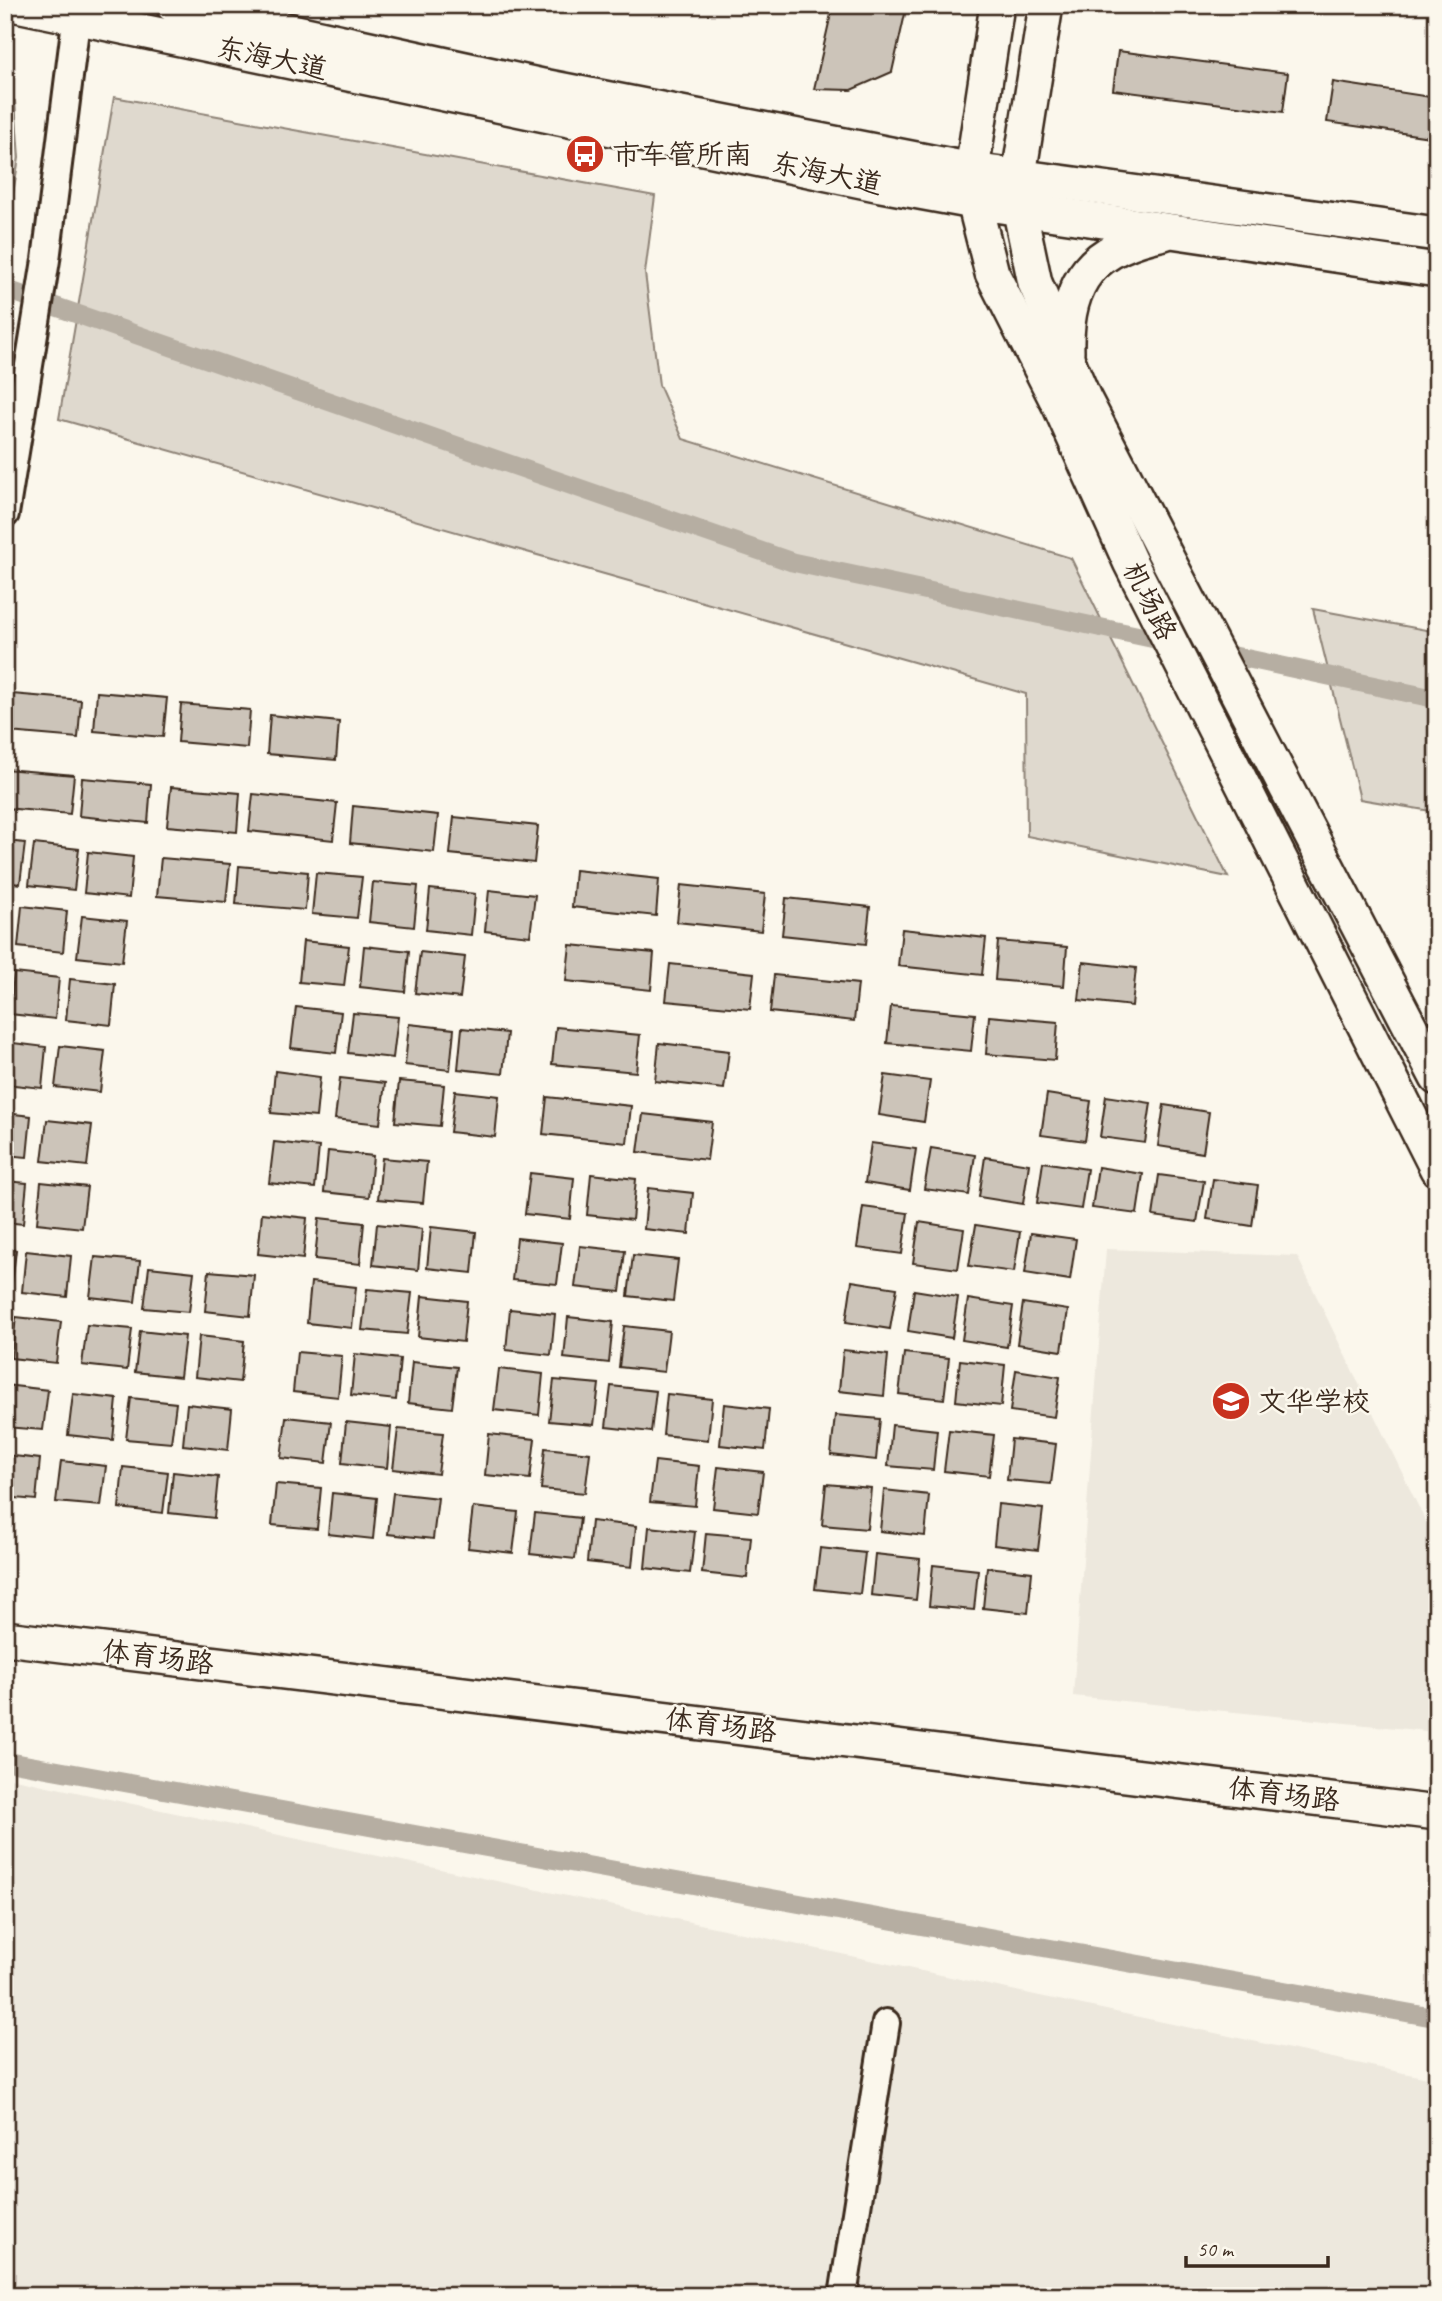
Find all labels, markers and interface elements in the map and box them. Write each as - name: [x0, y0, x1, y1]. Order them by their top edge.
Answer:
- street label: 东海大道: [214, 29, 330, 87]
- bus stop icon: 市车管所南: [564, 133, 606, 175]
- place label: 市车管所南: [612, 137, 752, 172]
- street label: 东海大道: [769, 144, 885, 202]
- street label: 机场路: [1115, 556, 1185, 646]
- school or university icon: 文华学校: [1210, 1380, 1252, 1422]
- place label: 文华学校: [1258, 1384, 1370, 1419]
- street label: 体育场路: [100, 1633, 216, 1681]
- street label: 体育场路: [663, 1701, 779, 1749]
- street label: 体育场路: [1226, 1770, 1342, 1818]
- scale bar: [1186, 2224, 1328, 2268]
- text: 50 m: [1197, 2236, 1235, 2262]

